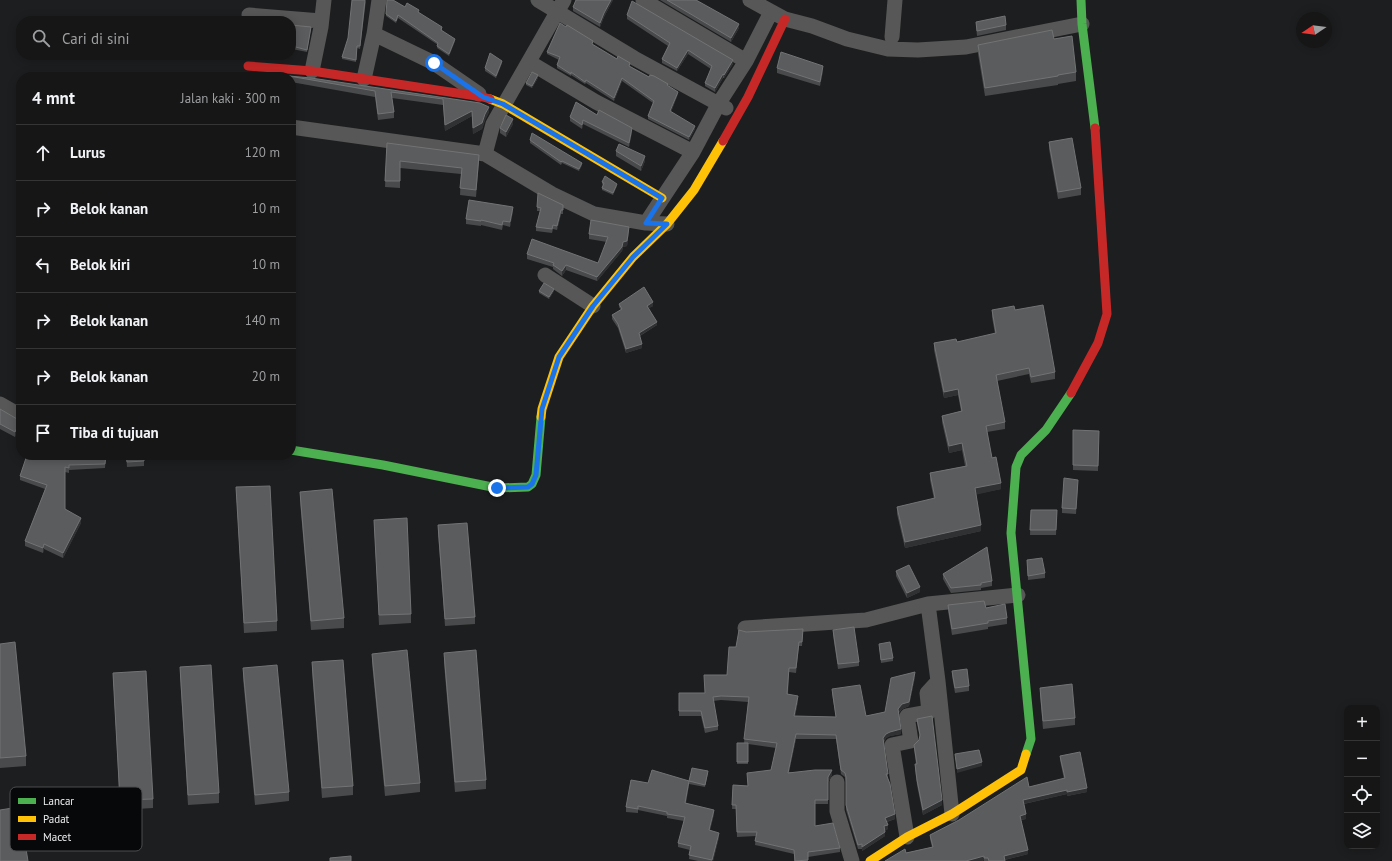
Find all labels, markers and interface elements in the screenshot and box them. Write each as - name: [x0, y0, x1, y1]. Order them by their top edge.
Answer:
- north arrow: [1296, 12, 1332, 48]
- search box: [16, 16, 296, 60]
- icon: search: [30, 27, 52, 49]
- text: Cari di sini: [62, 29, 130, 48]
- route start: [425, 54, 443, 72]
- text: 4 mnt: [32, 87, 75, 109]
- text: Jalan kaki · 300 m: [181, 90, 280, 107]
- icon: ahead: [32, 142, 54, 164]
- text: Lurus: [70, 143, 105, 162]
- text: 120 m: [245, 144, 280, 161]
- icon: right: [32, 198, 54, 220]
- text: Belok kanan: [70, 199, 148, 218]
- text: 10 m: [252, 200, 280, 217]
- icon: left: [32, 254, 54, 276]
- text: Belok kiri: [70, 255, 130, 274]
- text: 10 m: [252, 256, 280, 273]
- icon: right: [32, 310, 54, 332]
- text: Belok kanan: [70, 311, 148, 330]
- text: 140 m: [245, 312, 280, 329]
- icon: right: [32, 366, 54, 388]
- text: Belok kanan: [70, 367, 148, 386]
- text: 20 m: [252, 368, 280, 385]
- icon: arrive: [32, 422, 54, 444]
- text: Tiba di tujuan: [70, 423, 159, 442]
- route end: [488, 479, 506, 497]
- map controls: [1344, 705, 1380, 849]
- button: +: [1344, 705, 1380, 741]
- button: −: [1344, 741, 1380, 777]
- button: locate: [1344, 777, 1380, 813]
- legend: [10, 787, 142, 851]
- text: Lancar: [43, 794, 74, 808]
- text: Padat: [43, 812, 70, 826]
- button: layers: [1344, 813, 1380, 849]
- text: Macet: [43, 830, 71, 844]

